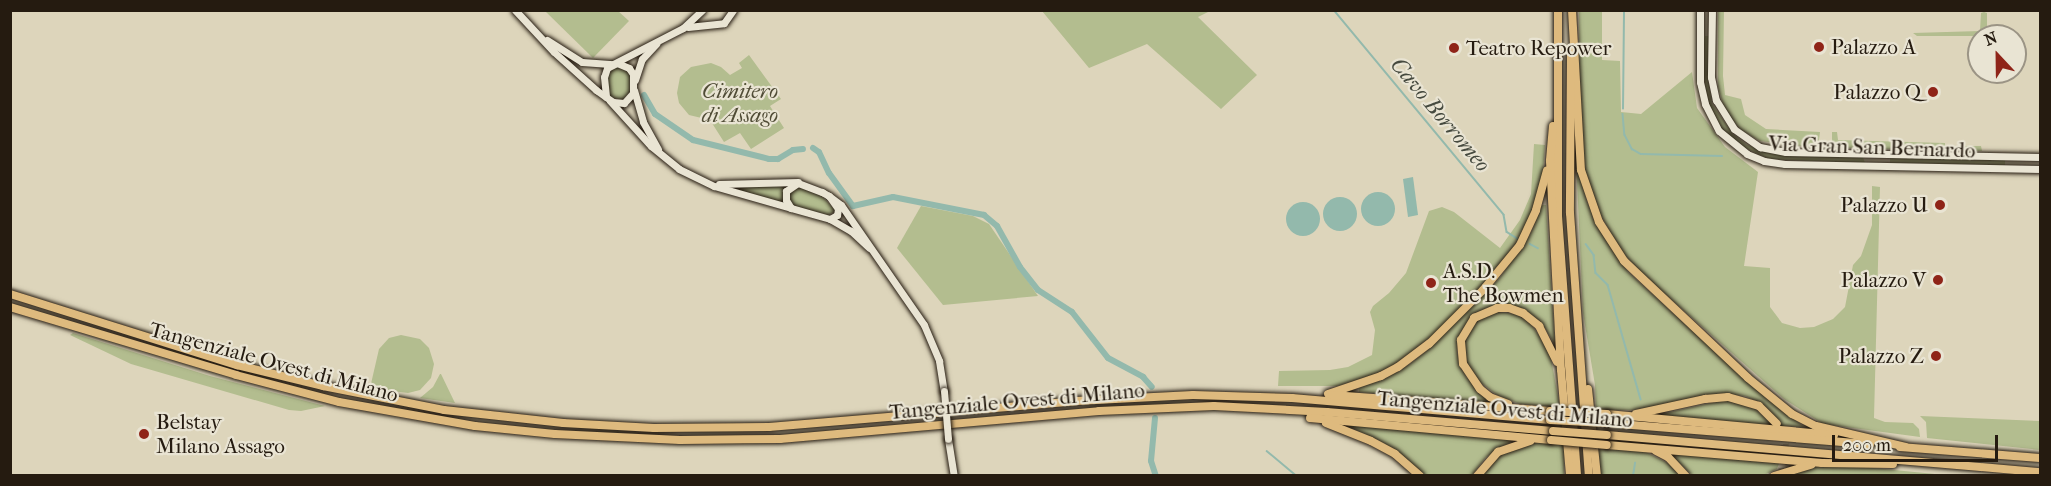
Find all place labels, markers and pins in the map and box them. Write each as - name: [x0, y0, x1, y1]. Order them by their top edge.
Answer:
- place label: Palazzo A: [1831, 34, 1916, 60]
- place label: Teatro Repower: [1466, 35, 1611, 61]
- marker: Palazzo A: [1812, 40, 1826, 54]
- marker: Teatro Repower: [1447, 41, 1461, 55]
- place label: Palazzo Q: [1833, 79, 1921, 105]
- marker: Palazzo Q: [1926, 85, 1940, 99]
- place label: Palazzo U: [1840, 192, 1928, 218]
- marker: Palazzo U: [1933, 198, 1947, 212]
- place label: A.S.D. The Bowmen: [1443, 258, 1564, 308]
- place label: Palazzo V: [1841, 267, 1926, 293]
- marker: Palazzo V: [1931, 273, 1945, 287]
- marker: A.S.D. The Bowmen: [1424, 276, 1438, 290]
- place label: Palazzo Z: [1838, 343, 1924, 369]
- marker: Palazzo Z: [1929, 349, 1943, 363]
- place label: Belstay Milano Assago: [156, 409, 285, 459]
- marker: Belstay Milano Assago: [137, 427, 151, 441]

